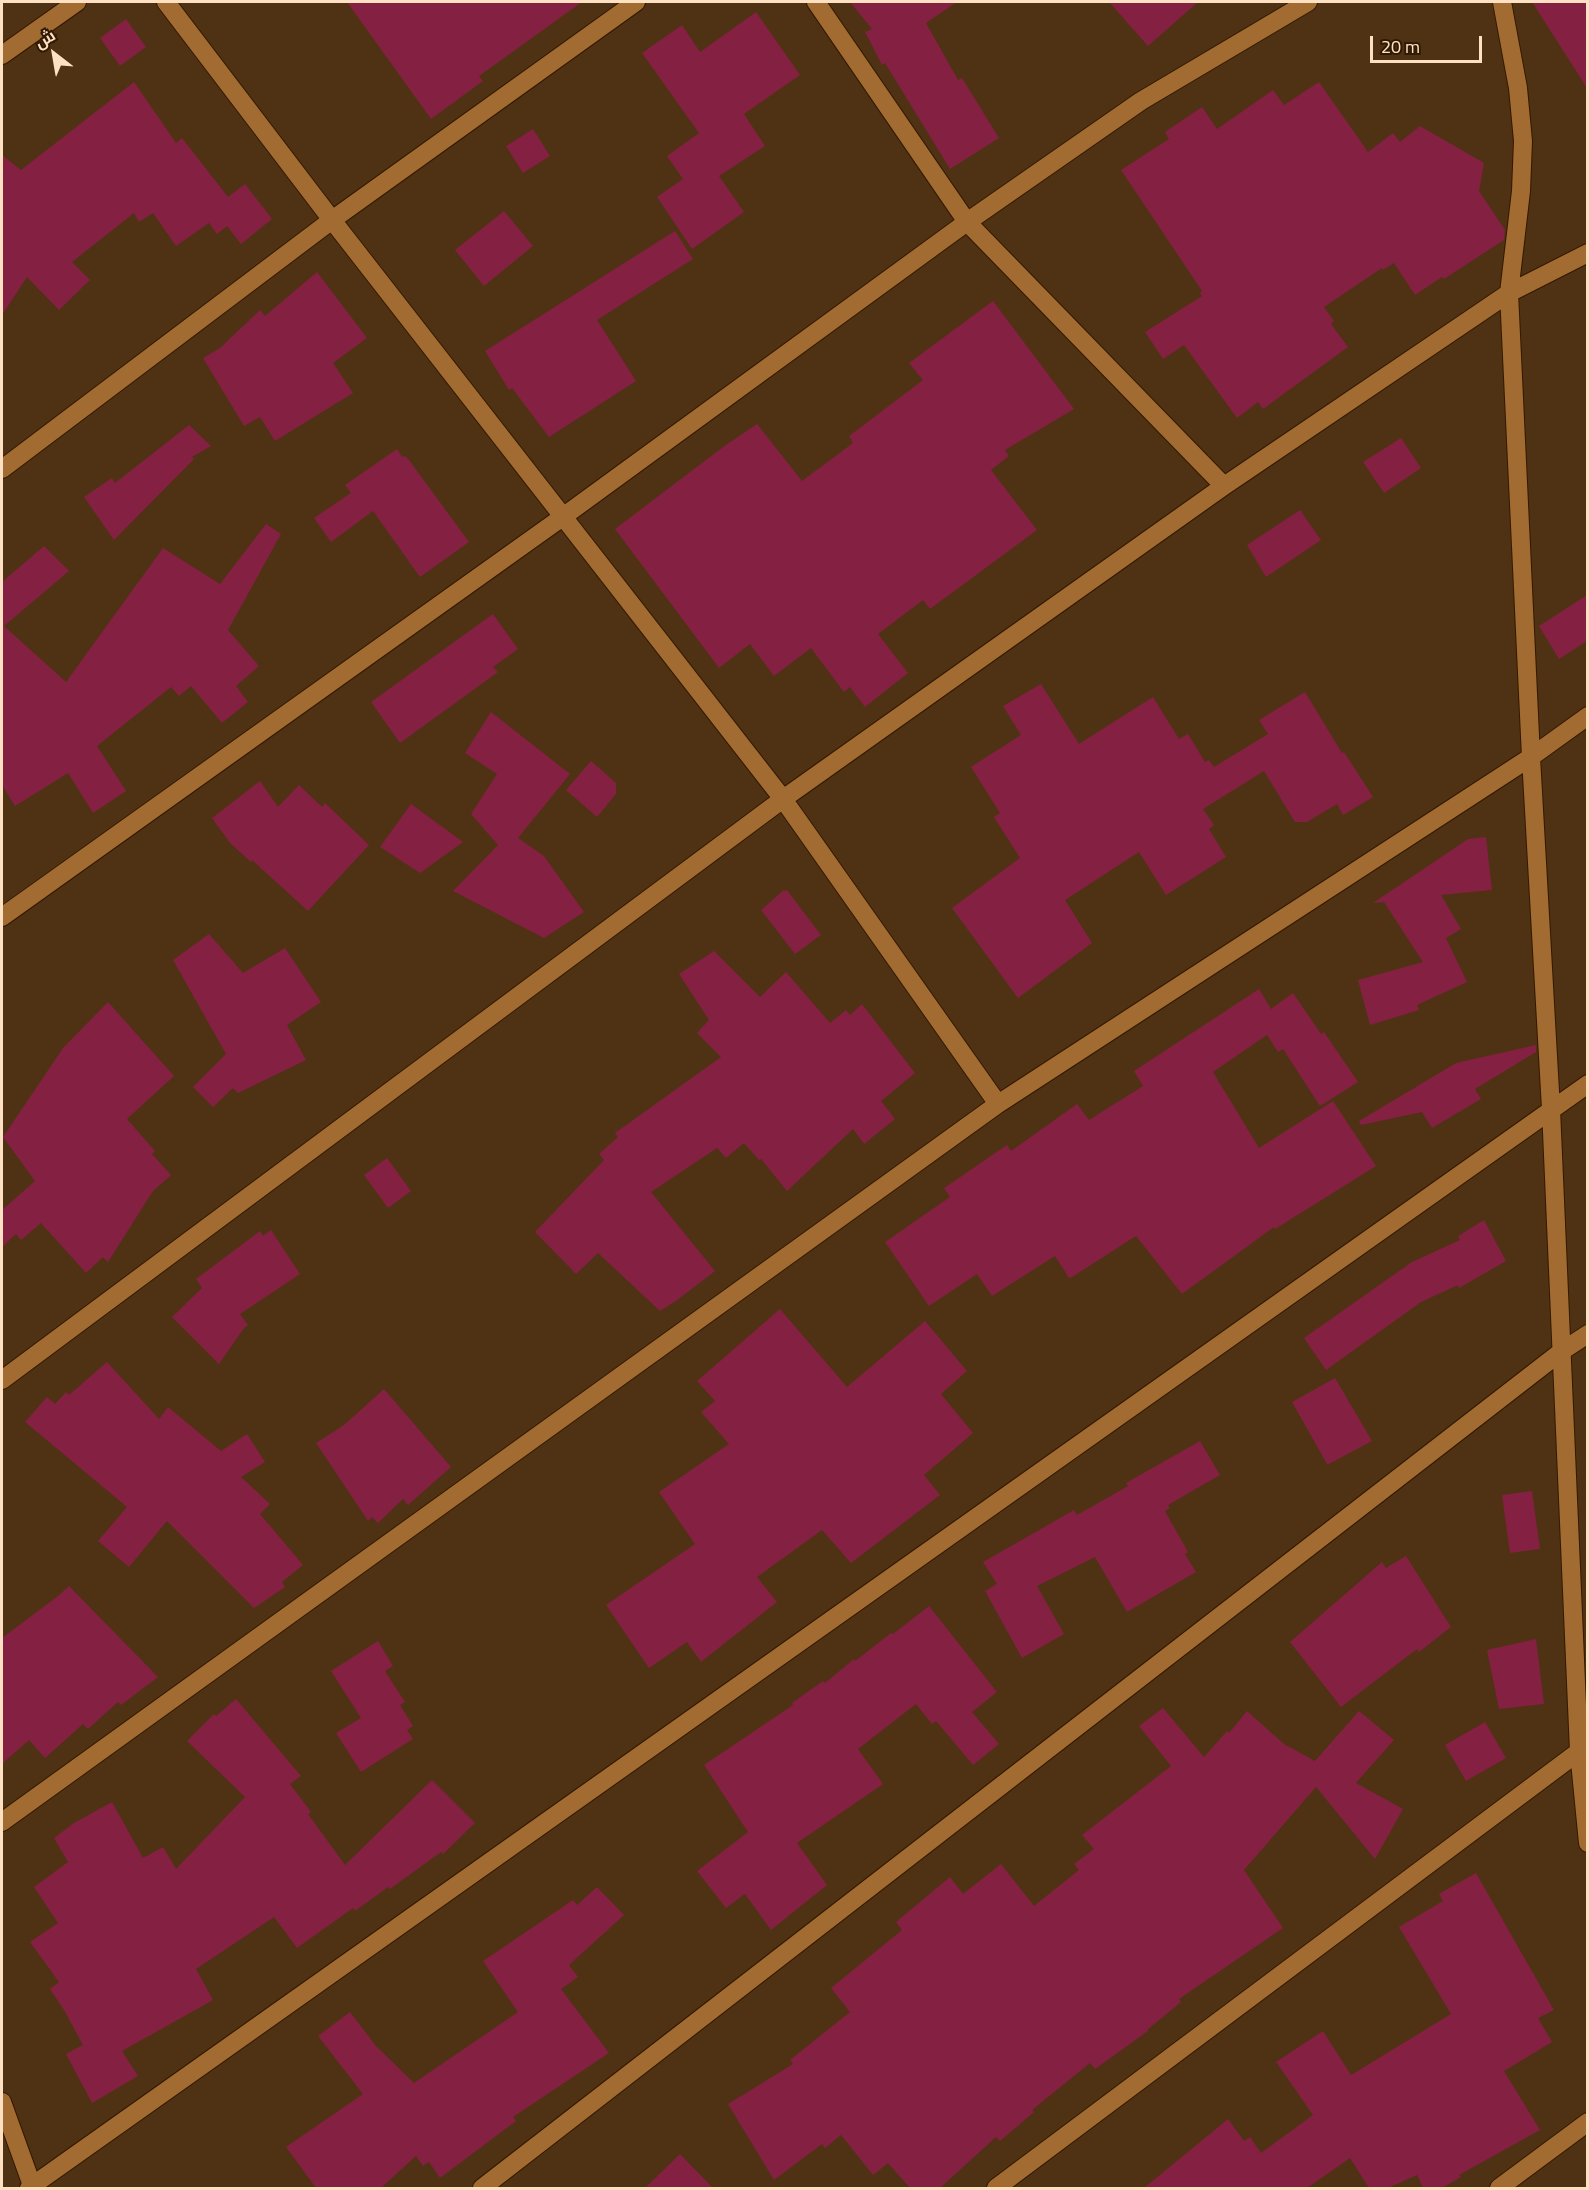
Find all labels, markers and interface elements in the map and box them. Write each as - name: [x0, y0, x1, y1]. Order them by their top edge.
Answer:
- text: ش: [28, 20, 61, 57]
- north arrow: [24, 24, 84, 84]
- scale bar: [1373, 24, 1486, 62]
- text: 20 m: [1381, 30, 1420, 63]

